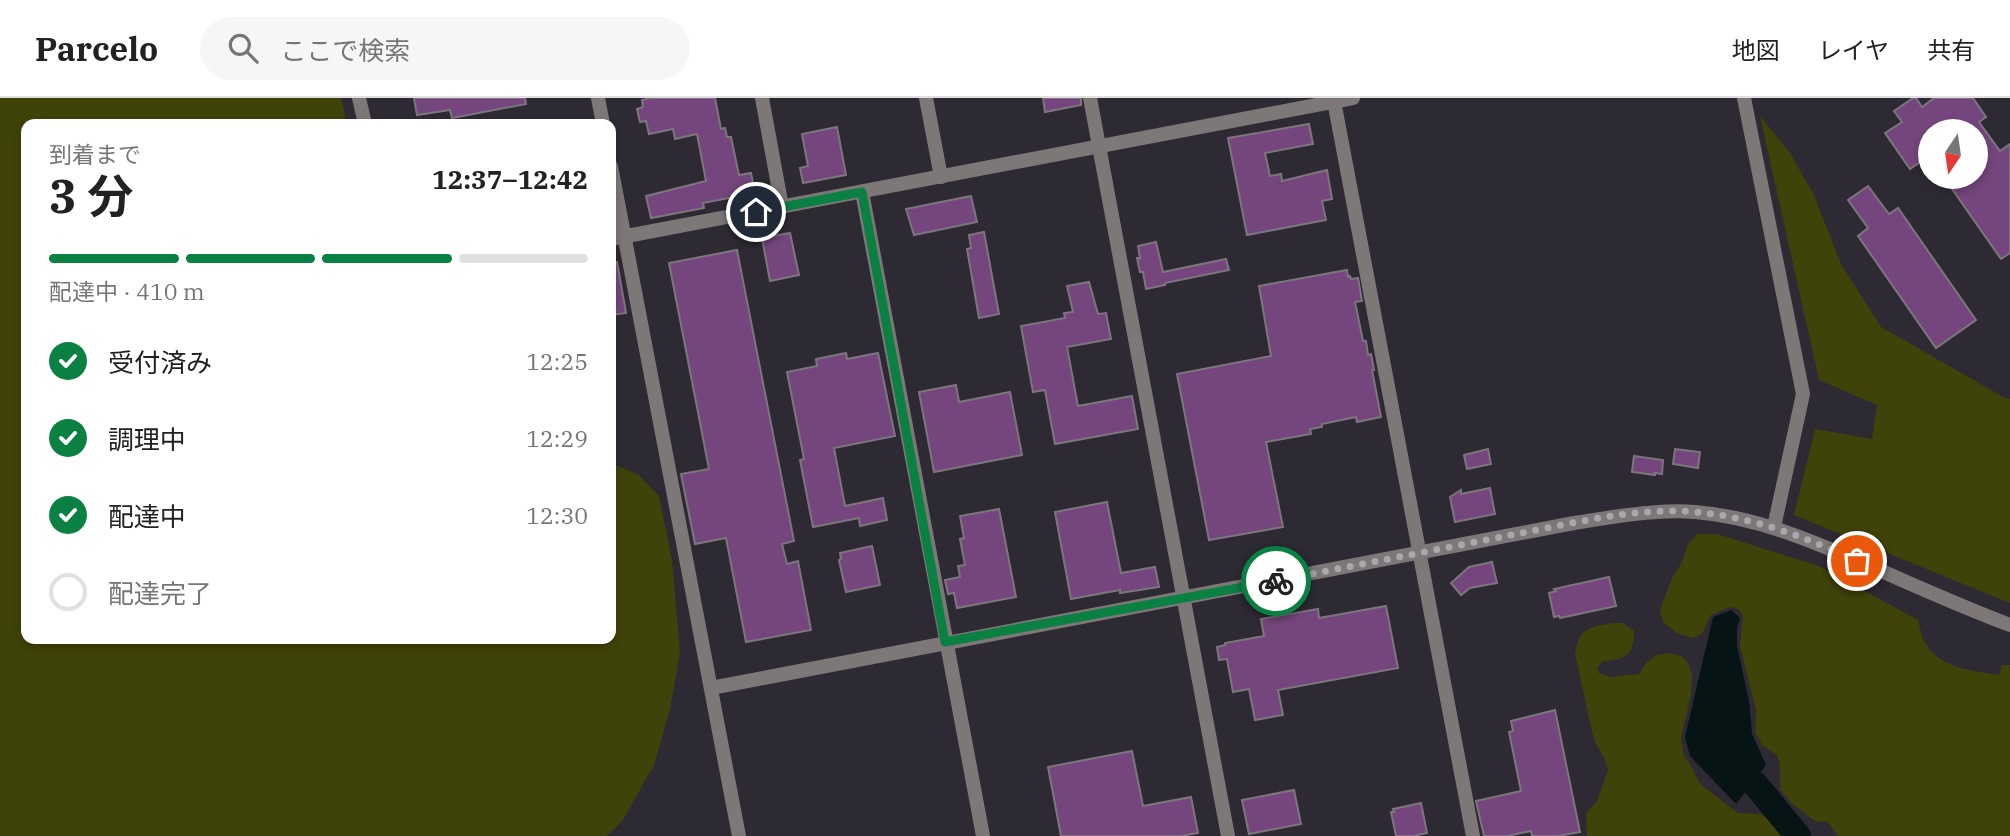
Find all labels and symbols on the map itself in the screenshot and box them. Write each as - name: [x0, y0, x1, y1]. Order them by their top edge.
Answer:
- north arrow: [1918, 119, 1988, 189]
- pin: [726, 182, 786, 242]
- pin: [1827, 531, 1887, 591]
- courier: [1241, 546, 1311, 616]

